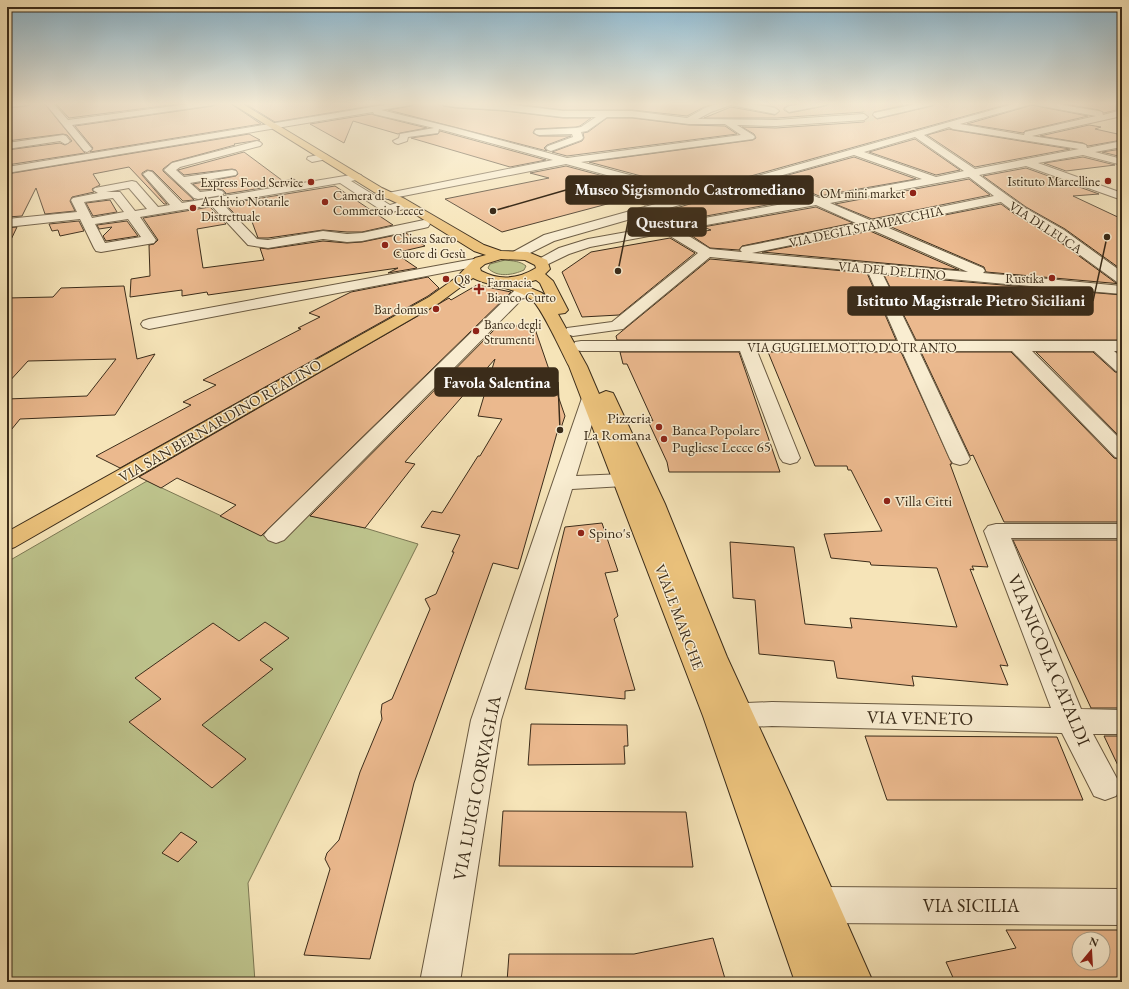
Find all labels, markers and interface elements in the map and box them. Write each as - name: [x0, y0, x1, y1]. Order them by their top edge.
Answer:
- place label: Istituto Marcelline: [1008, 173, 1100, 190]
- place label: Express Food Service: [200, 174, 303, 191]
- callout: Museo Sigismondo Castromediano: [566, 176, 813, 204]
- marker: Istituto Marcelline: [1103, 176, 1113, 186]
- marker: Express Food Service: [306, 177, 316, 187]
- text: Museo Sigismondo Castromediano: [575, 179, 805, 200]
- place label: OM mini market: [820, 185, 905, 202]
- place label: Camera di Commercio Lecce: [333, 187, 423, 219]
- marker: OM mini market: [908, 188, 918, 198]
- place label: Archivio Notarile Distrettuale: [200, 193, 289, 225]
- marker: Camera di Commercio Lecce: [320, 197, 330, 207]
- street label: VIA DI LEUCA: [1006, 197, 1087, 258]
- street label: VIA DEGLI STAMPACCHIA: [787, 202, 946, 251]
- marker: Archivio Notarile Distrettuale: [188, 203, 198, 213]
- callout: Questura: [628, 208, 706, 236]
- text: Questura: [636, 212, 699, 233]
- place label: Chiesa Sacro Cuore di Gesù: [393, 230, 466, 262]
- marker: Chiesa Sacro Cuore di Gesù: [380, 240, 390, 250]
- street label: VIA DEL DELFINO: [837, 257, 947, 284]
- place label: Rustika: [1005, 270, 1045, 287]
- place label: Q8: [454, 271, 470, 288]
- marker: Rustika: [1047, 273, 1057, 283]
- marker: Q8: [441, 274, 451, 284]
- place label: Farmacia Bianco-Curto: [487, 274, 556, 306]
- marker: Farmacia Bianco-Curto: [474, 284, 484, 294]
- callout: Istituto Magistrale Pietro Siciliani: [848, 287, 1093, 315]
- text: Istituto Magistrale Pietro Siciliani: [857, 290, 1086, 311]
- place label: Bar domus: [374, 301, 428, 318]
- marker: Bar domus: [431, 304, 441, 314]
- place label: Banco degli Strumenti: [484, 316, 541, 348]
- marker: Banco degli Strumenti: [471, 326, 481, 336]
- street label: VIA GUGLIELMOTTO D'OTRANTO: [747, 339, 957, 356]
- street label: VIA SAN BERNARDINO REALINO: [115, 355, 325, 487]
- callout: Favola Salentina: [435, 368, 558, 396]
- text: Favola Salentina: [443, 372, 552, 393]
- place label: Pizzeria La Romana: [584, 408, 651, 444]
- place label: Banca Popolare Pugliese Lecce 65: [672, 420, 771, 456]
- marker: Pizzeria La Romana: [654, 422, 664, 432]
- marker: Banca Popolare Pugliese Lecce 65: [659, 434, 669, 444]
- place label: Villa Citti: [895, 491, 952, 510]
- marker: Villa Citti: [882, 496, 892, 506]
- place label: Spino's: [589, 523, 631, 542]
- marker: Spino's: [576, 528, 586, 538]
- street label: VIALE MARCHE: [651, 561, 709, 673]
- street label: VIA NICOLA CATALDI: [1003, 570, 1096, 749]
- street label: VIA LUIGI CORVAGLIA: [447, 693, 506, 882]
- street label: VIA VENETO: [867, 705, 973, 730]
- street label: VIA SICILIA: [923, 894, 1020, 917]
- north arrow: [1071, 931, 1111, 971]
- text: N: [1088, 933, 1101, 950]

